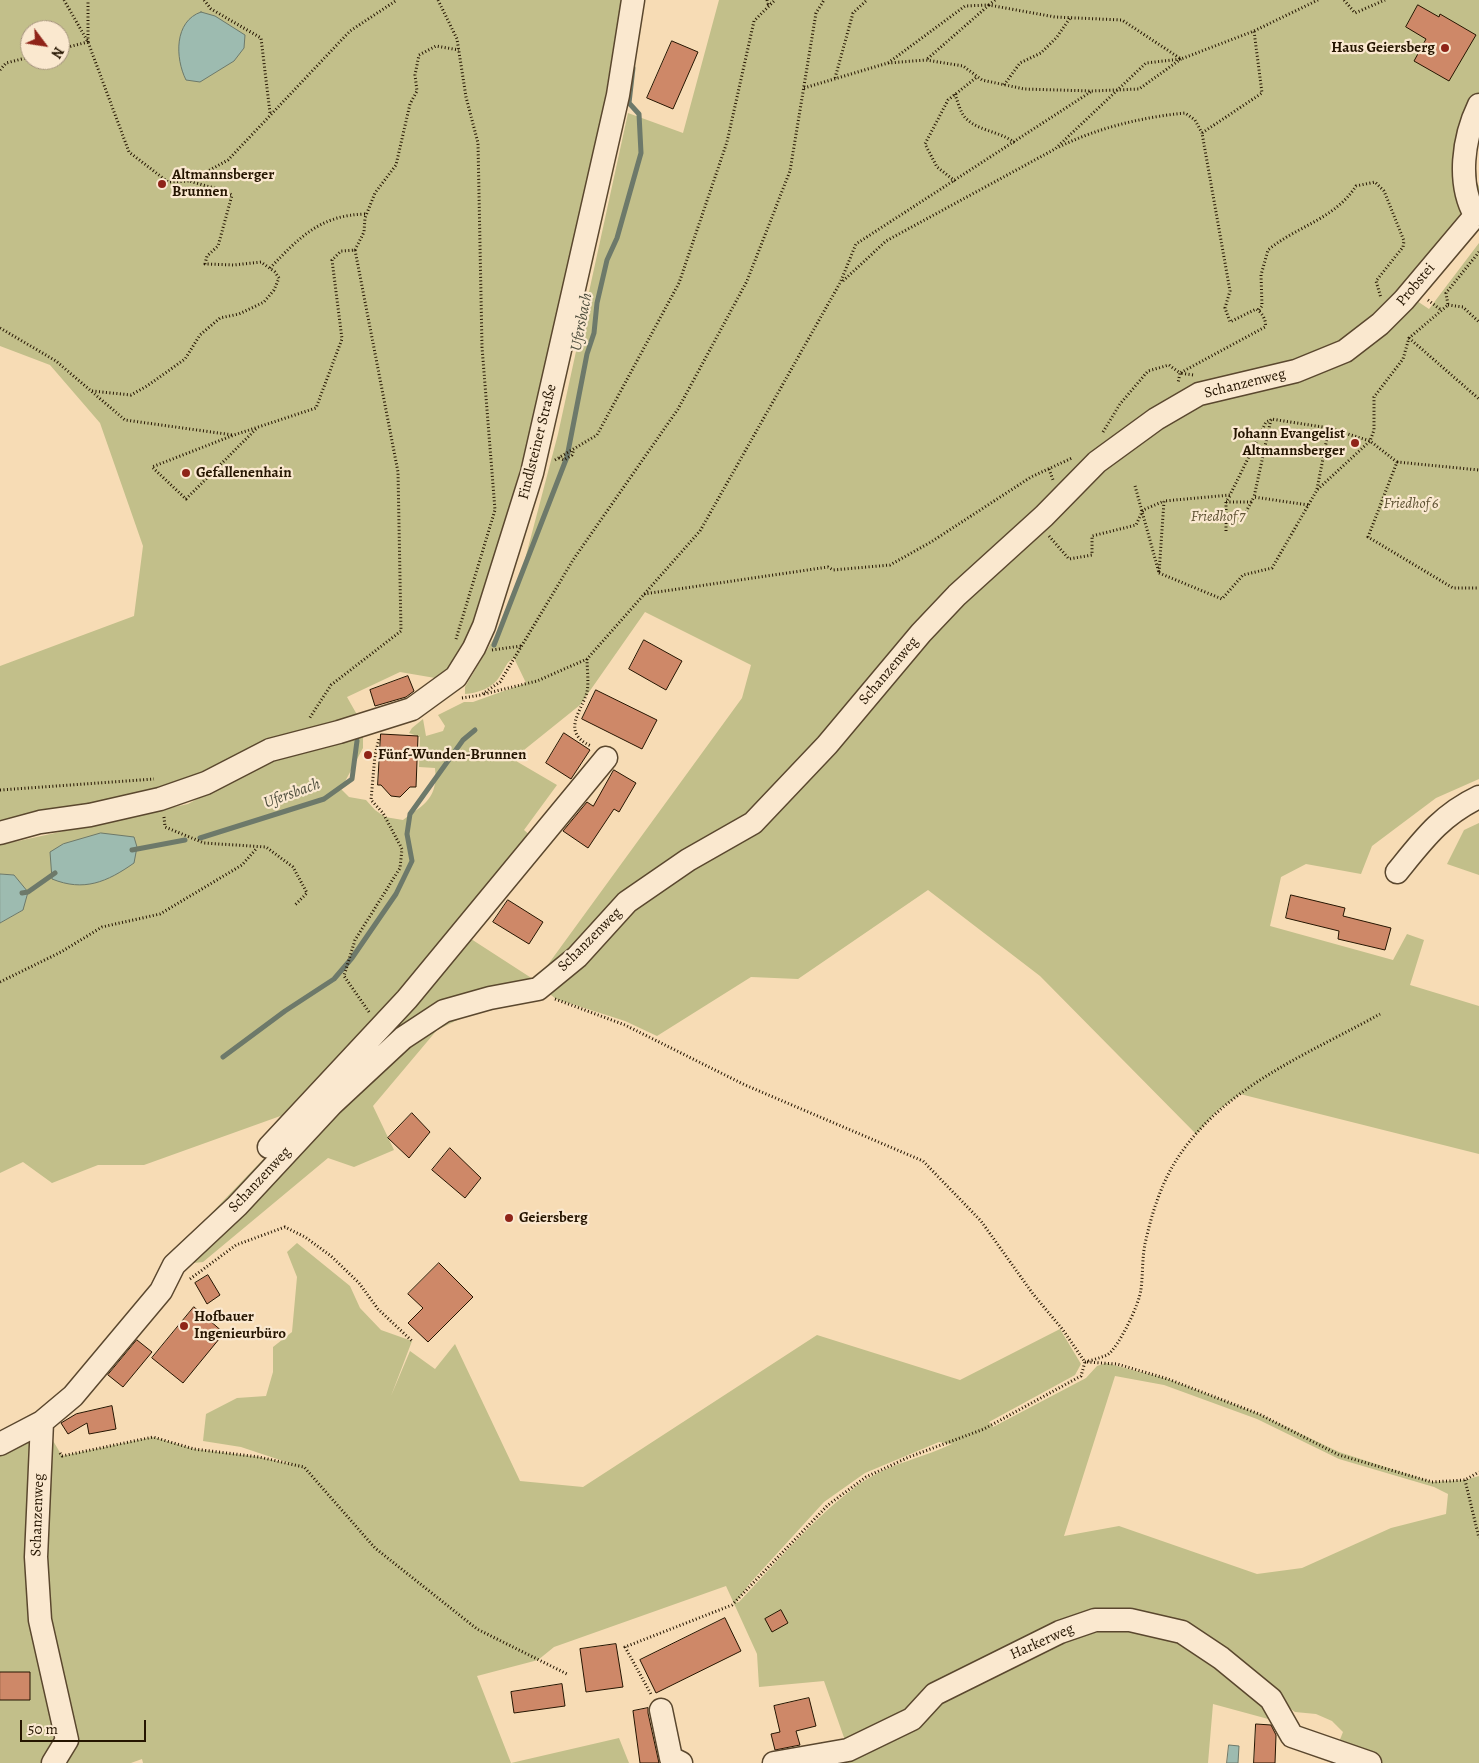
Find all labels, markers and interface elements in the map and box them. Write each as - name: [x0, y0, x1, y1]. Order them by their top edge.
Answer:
- north arrow: [20, 20, 70, 70]
- place label: Haus Geiersberg: [1331, 39, 1435, 57]
- marker: Haus Geiersberg: [1439, 42, 1451, 54]
- text: N: [47, 43, 68, 62]
- place label: Altmannsberger Brunnen: [172, 166, 274, 201]
- marker: Altmannsberger Brunnen: [156, 178, 168, 190]
- street label: Probstei: [1393, 260, 1439, 310]
- water label: Ufersbach: [567, 291, 597, 353]
- street label: Schanzenweg: [1202, 365, 1288, 403]
- street label: Findlsteiner Straße: [515, 382, 561, 502]
- place label: Johann Evangelist Altmannsberger: [1233, 425, 1345, 460]
- marker: Johann Evangelist Altmannsberger: [1349, 437, 1361, 449]
- place label: Gefallenenhain: [196, 464, 292, 482]
- marker: Gefallenenhain: [180, 467, 192, 479]
- park label: Friedhof 6: [1384, 495, 1438, 513]
- park label: Friedhof 7: [1191, 508, 1245, 526]
- street label: Schanzenweg: [855, 633, 923, 709]
- place label: Fünf-Wunden-Brunnen: [378, 746, 526, 764]
- marker: Fünf-Wunden-Brunnen: [362, 749, 374, 761]
- water label: Ufersbach: [261, 775, 323, 813]
- street label: Schanzenweg: [554, 904, 626, 976]
- street label: Schanzenweg: [225, 1143, 295, 1217]
- place label: Geiersberg: [519, 1209, 588, 1227]
- marker: Geiersberg: [503, 1212, 515, 1224]
- place label: Hofbauer Ingenieurbüro: [194, 1308, 286, 1343]
- marker: Hofbauer Ingenieurbüro: [178, 1320, 190, 1332]
- street label: Schanzenweg: [28, 1473, 48, 1557]
- street label: Harkerweg: [1007, 1620, 1077, 1664]
- scale bar: [22, 1710, 149, 1742]
- text: 50 m: [28, 1719, 58, 1739]

